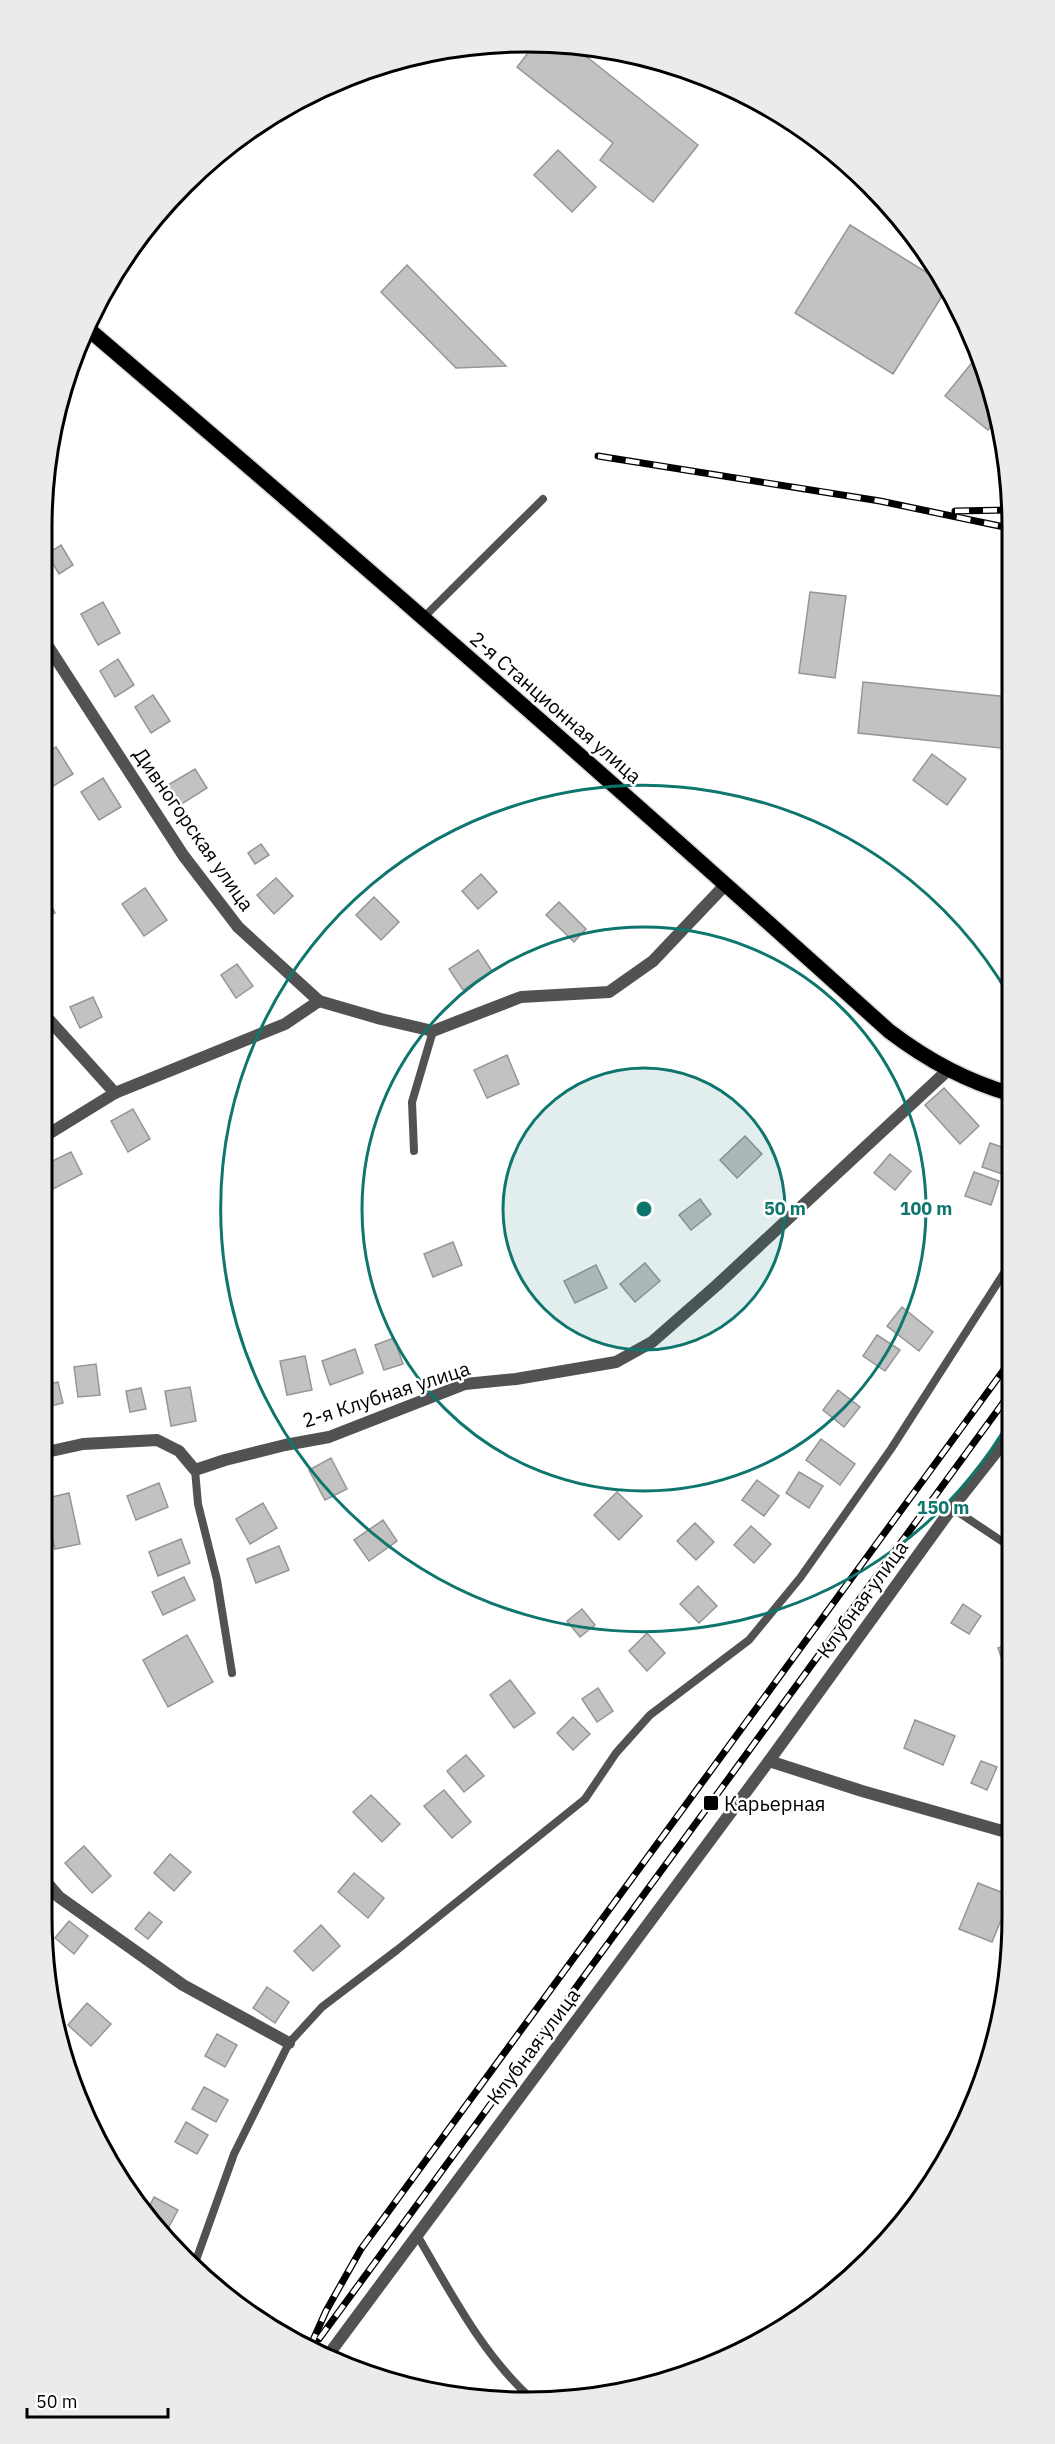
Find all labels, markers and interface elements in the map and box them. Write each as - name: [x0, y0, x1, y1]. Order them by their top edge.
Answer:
- street label: 2-я Станционная улица: [464, 625, 648, 789]
- street label: Дивногорская улица: [127, 742, 261, 916]
- text: 50 m: [764, 1197, 806, 1220]
- text: 100 m: [900, 1197, 952, 1220]
- centre of rings: [634, 1199, 654, 1219]
- street label: 2-я Клубная улица: [299, 1354, 473, 1434]
- text: 150 m: [917, 1496, 969, 1519]
- street label: Клубная улица: [810, 1535, 914, 1663]
- place label: Карьерная: [724, 1790, 826, 1817]
- marker: Карьерная: [702, 1794, 720, 1812]
- street label: Клубная улица: [480, 1982, 586, 2110]
- scale bar: [27, 2381, 168, 2419]
- text: 50 m: [36, 2390, 78, 2413]

